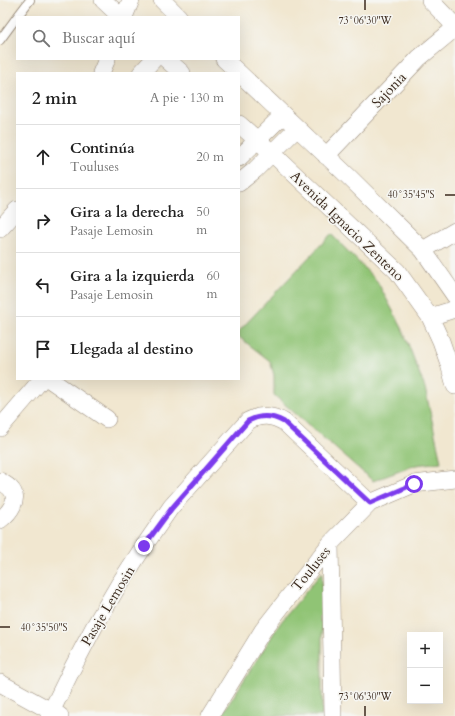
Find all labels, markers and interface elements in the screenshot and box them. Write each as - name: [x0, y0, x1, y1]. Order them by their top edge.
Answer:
- text: 73°06'30"W: [338, 14, 393, 28]
- search box: [16, 16, 240, 60]
- icon: search: [30, 27, 52, 49]
- text: Buscar aquí: [62, 28, 135, 48]
- street label: Sajonia: [367, 68, 411, 112]
- text: 2 min: [32, 87, 77, 110]
- text: A pie · 130 m: [150, 89, 224, 107]
- text: Continúa: [70, 138, 135, 158]
- icon: ahead: [32, 146, 54, 168]
- text: 20 m: [196, 148, 224, 166]
- text: Touluses: [70, 158, 119, 176]
- street label: Avenida Ignacio Zenteno: [286, 167, 408, 286]
- text: 40°35'45"S: [387, 188, 435, 202]
- text: Gira a la derecha: [70, 202, 184, 222]
- text: 50 m: [196, 203, 210, 239]
- icon: right: [32, 210, 54, 232]
- text: Pasaje Lemosin: [70, 222, 154, 240]
- text: Gira a la izquierda: [70, 266, 194, 286]
- text: 60 m: [206, 267, 220, 303]
- icon: left: [32, 274, 54, 296]
- text: Pasaje Lemosin: [70, 286, 154, 304]
- icon: arrive: [32, 338, 54, 360]
- text: Llegada al destino: [70, 339, 193, 359]
- route start: [405, 475, 423, 493]
- route end: [135, 537, 153, 555]
- street label: Touluses: [287, 542, 335, 595]
- street label: Pasaje Lemosin: [77, 563, 139, 649]
- text: 40°35'50"S: [20, 621, 68, 635]
- map controls: [407, 632, 443, 704]
- button: +: [407, 632, 443, 668]
- button: −: [407, 668, 443, 704]
- text: 73°06'30"W: [338, 690, 393, 704]

